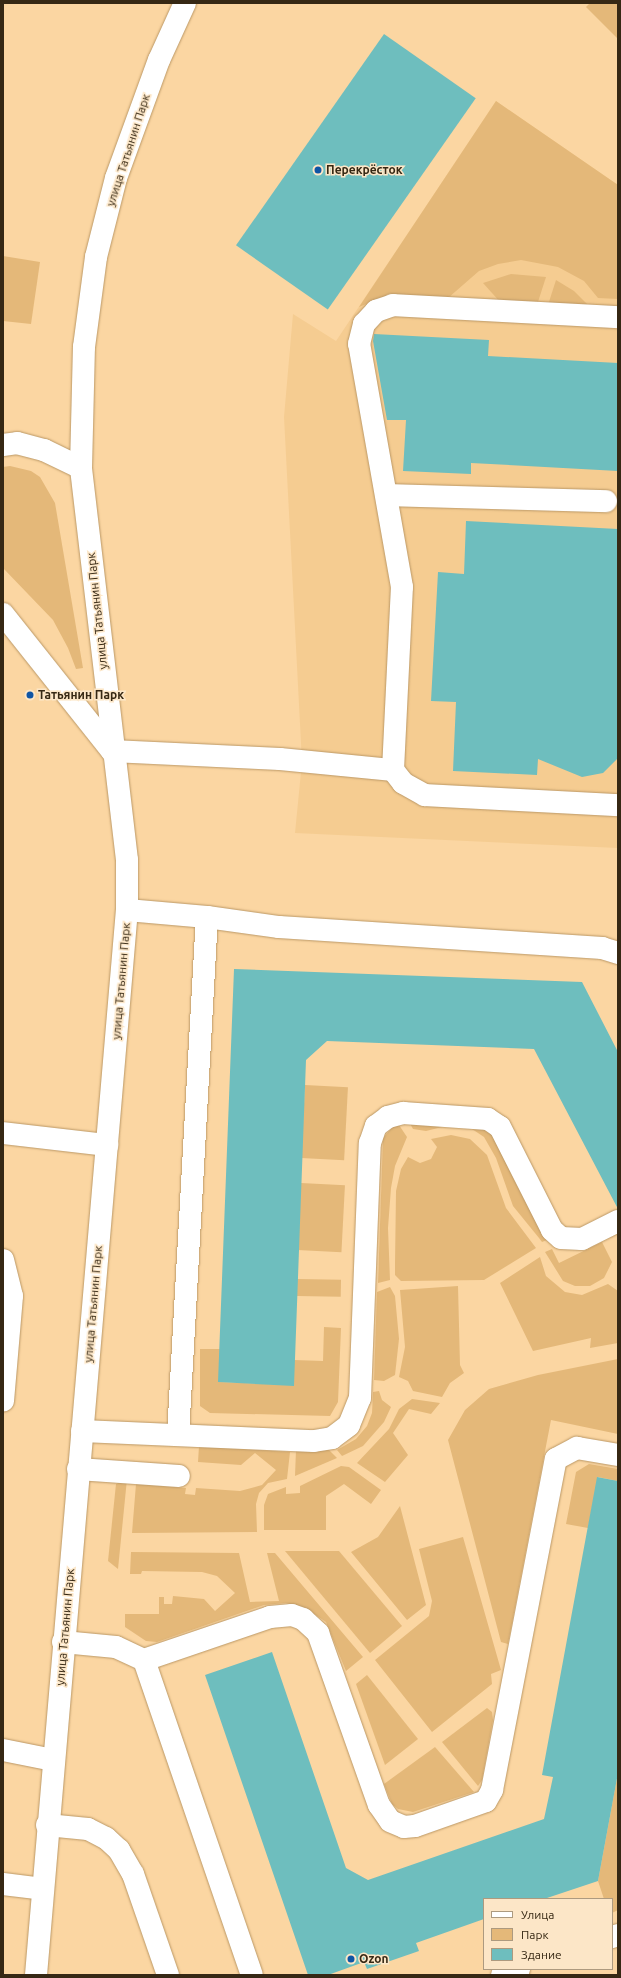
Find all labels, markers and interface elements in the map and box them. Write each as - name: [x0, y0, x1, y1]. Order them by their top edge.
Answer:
- street label: улица Татьянин Парк: [103, 92, 153, 208]
- place label: Перекрёсток: [326, 163, 403, 177]
- marker: Перекрёсток: [313, 165, 323, 175]
- street label: улица Татьянин Парк: [84, 552, 110, 670]
- place label: Татьянин Парк: [38, 688, 124, 702]
- marker: Татьянин Парк: [25, 690, 35, 700]
- street label: улица Татьянин Парк: [109, 922, 133, 1040]
- street label: улица Татьянин Парк: [81, 1245, 105, 1363]
- street label: улица Татьянин Парк: [53, 1568, 77, 1686]
- legend: [483, 1898, 613, 1970]
- text: Улица: [521, 1908, 554, 1921]
- text: Парк: [521, 1928, 549, 1941]
- text: Здание: [521, 1948, 562, 1961]
- place label: Ozon: [359, 1952, 388, 1966]
- marker: Ozon: [346, 1954, 356, 1964]

